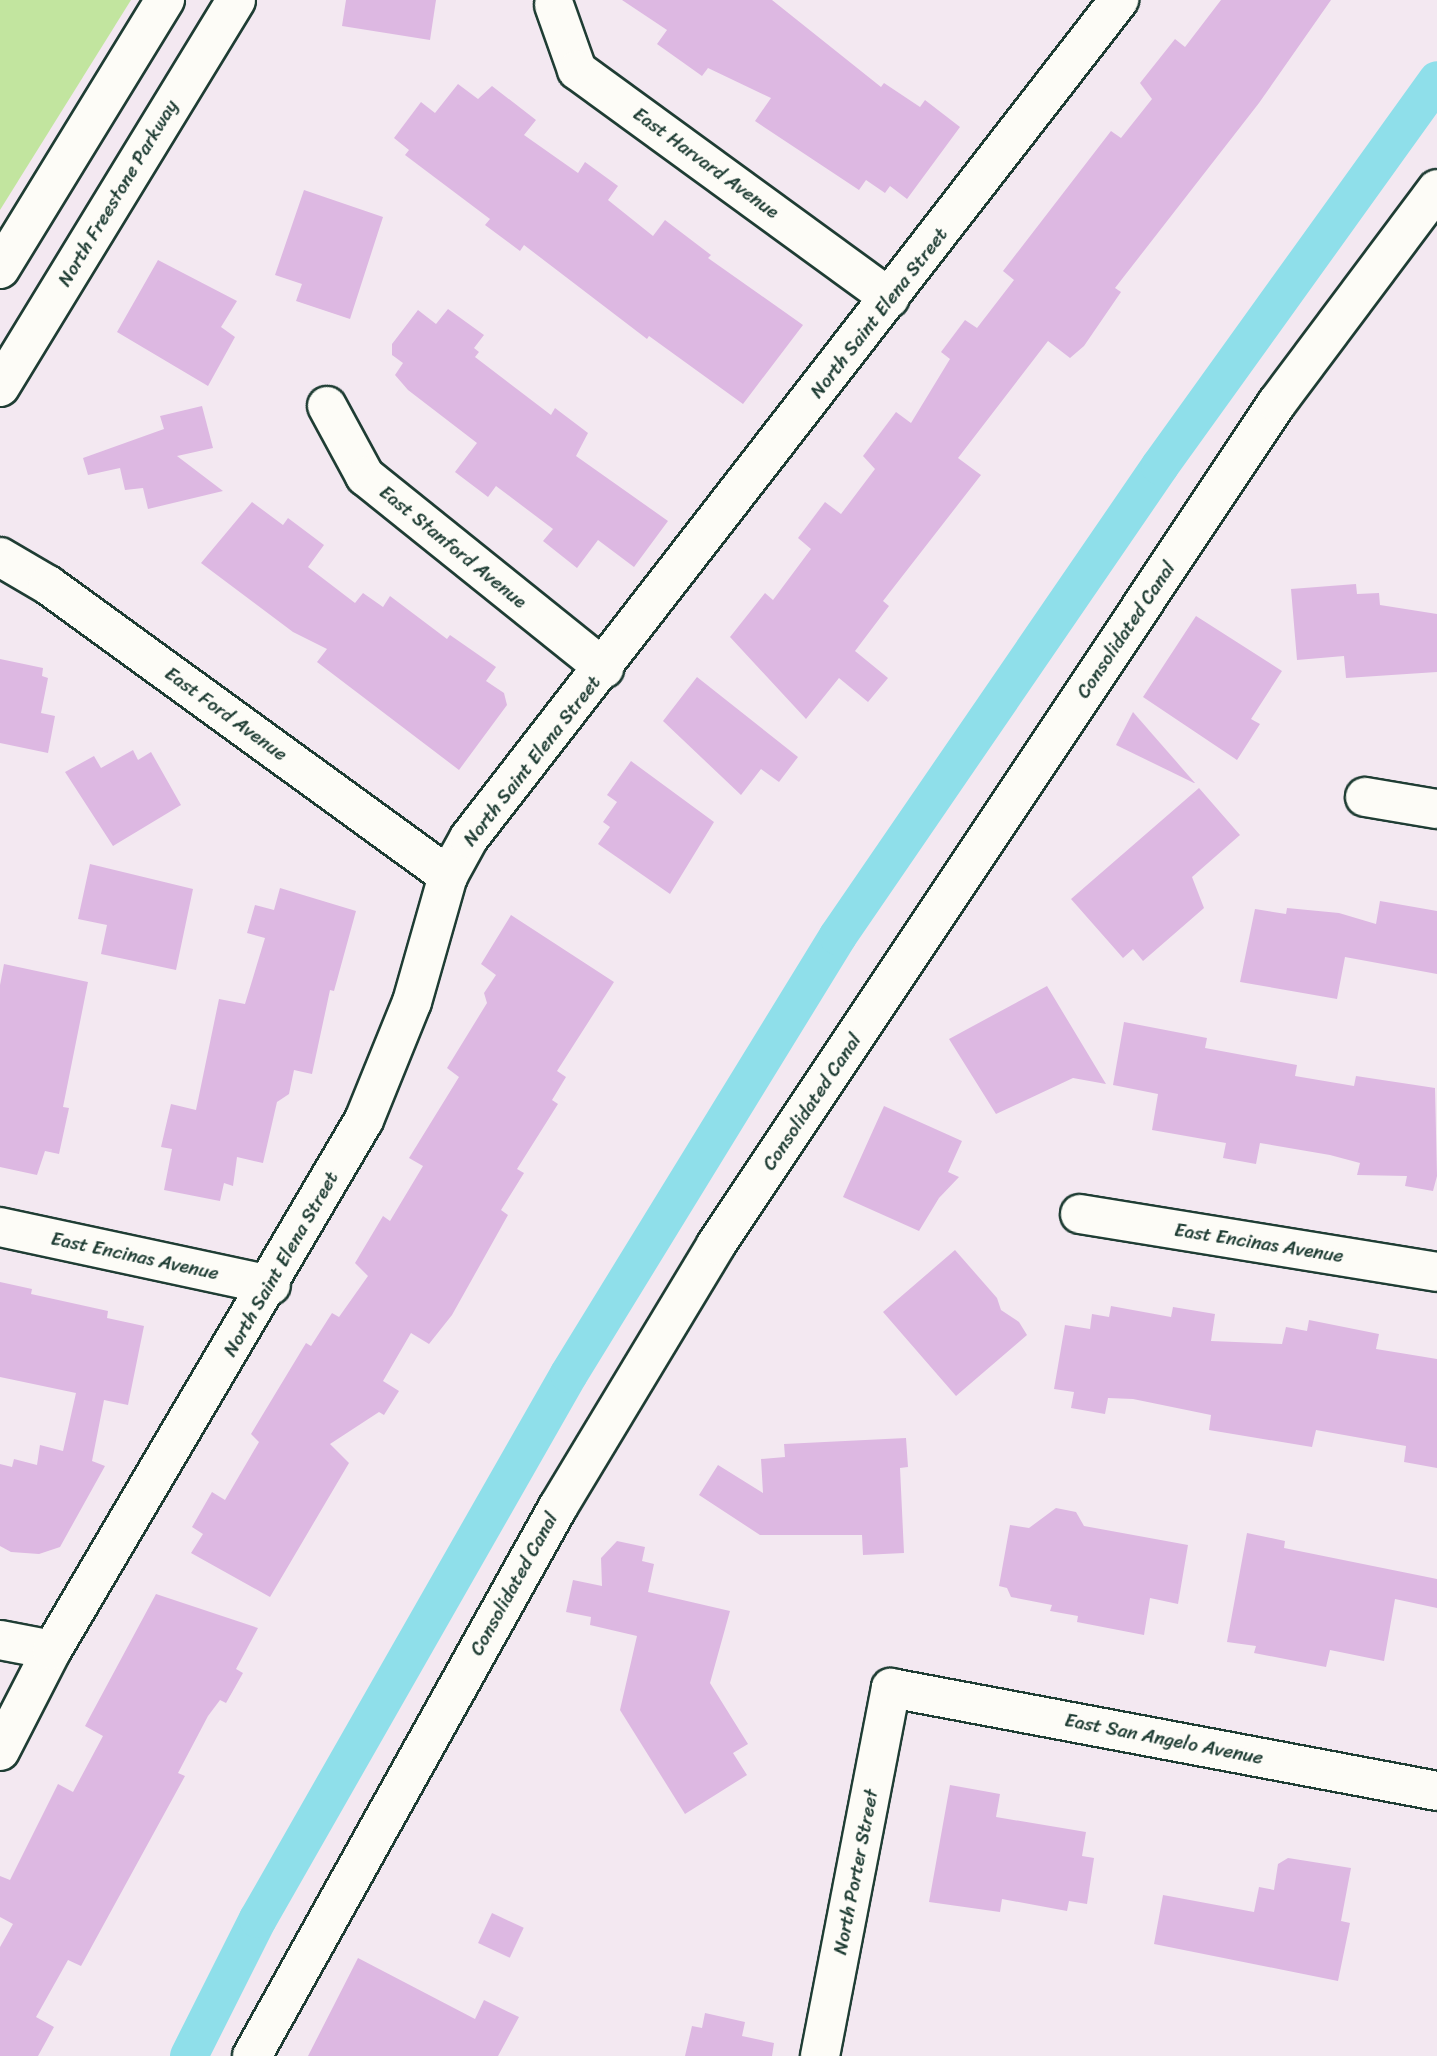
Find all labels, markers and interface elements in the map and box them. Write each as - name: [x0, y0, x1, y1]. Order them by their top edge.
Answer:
- street label: North Freestone Parkway: [53, 96, 183, 290]
- street label: East Harvard Avenue: [629, 102, 783, 224]
- street label: North Saint Elena Street: [805, 223, 953, 403]
- street label: East Stanford Avenue: [375, 480, 531, 614]
- street label: Consolidated Canal: [1072, 557, 1180, 703]
- street label: East Ford Avenue: [160, 662, 292, 766]
- street label: North Saint Elena Street: [458, 671, 606, 851]
- street label: Consolidated Canal: [758, 1029, 866, 1175]
- street label: North Saint Elena Street: [219, 1168, 343, 1360]
- street label: East Encinas Avenue: [1172, 1218, 1346, 1268]
- street label: East Encinas Avenue: [49, 1227, 221, 1285]
- street label: Consolidated Canal: [465, 1509, 563, 1659]
- street label: East San Angelo Avenue: [1063, 1709, 1265, 1769]
- street label: North Porter Street: [829, 1787, 883, 1957]

